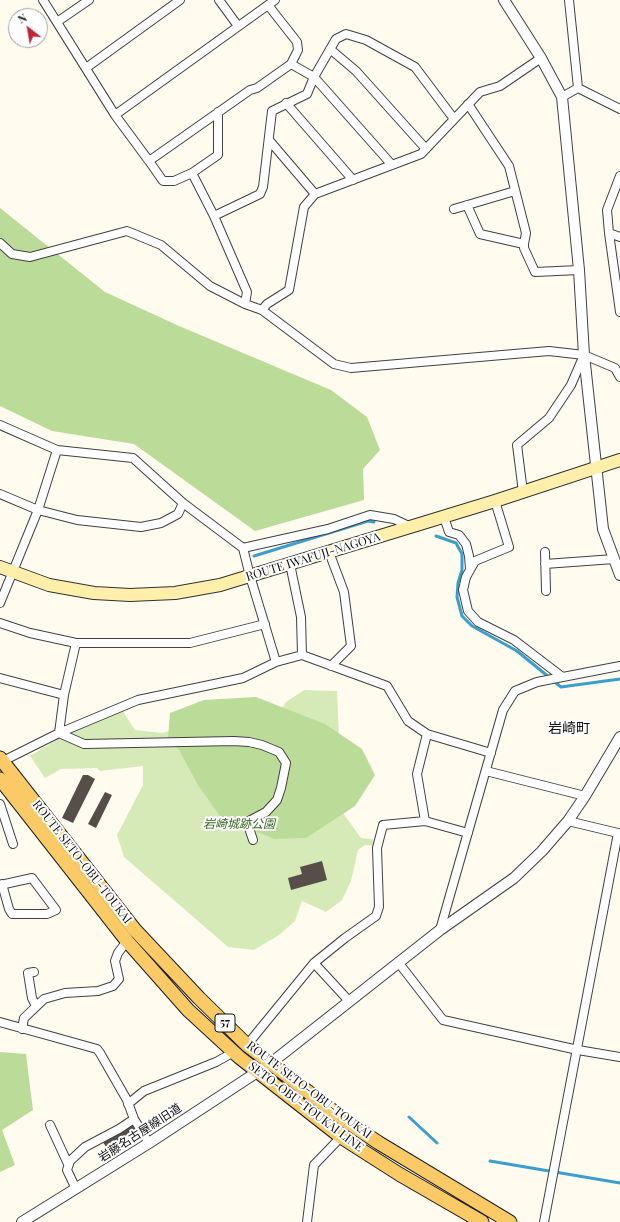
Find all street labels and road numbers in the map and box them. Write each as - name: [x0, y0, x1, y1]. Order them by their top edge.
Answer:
- street label: ROUTE IWAFUJI-NAGOYA: [244, 530, 382, 584]
- street label: ROUTE SETO-OBU-TOUKAI: [29, 797, 135, 927]
- road number: 57: [215, 1014, 235, 1032]
- street label: ROUTE SETO-OBU-TOUKAI: [244, 1038, 374, 1142]
- street label: SETO-OBU-TOUKAI LINE: [246, 1059, 366, 1155]
- street label: 岩藤名古屋線旧道: [96, 1101, 184, 1165]

